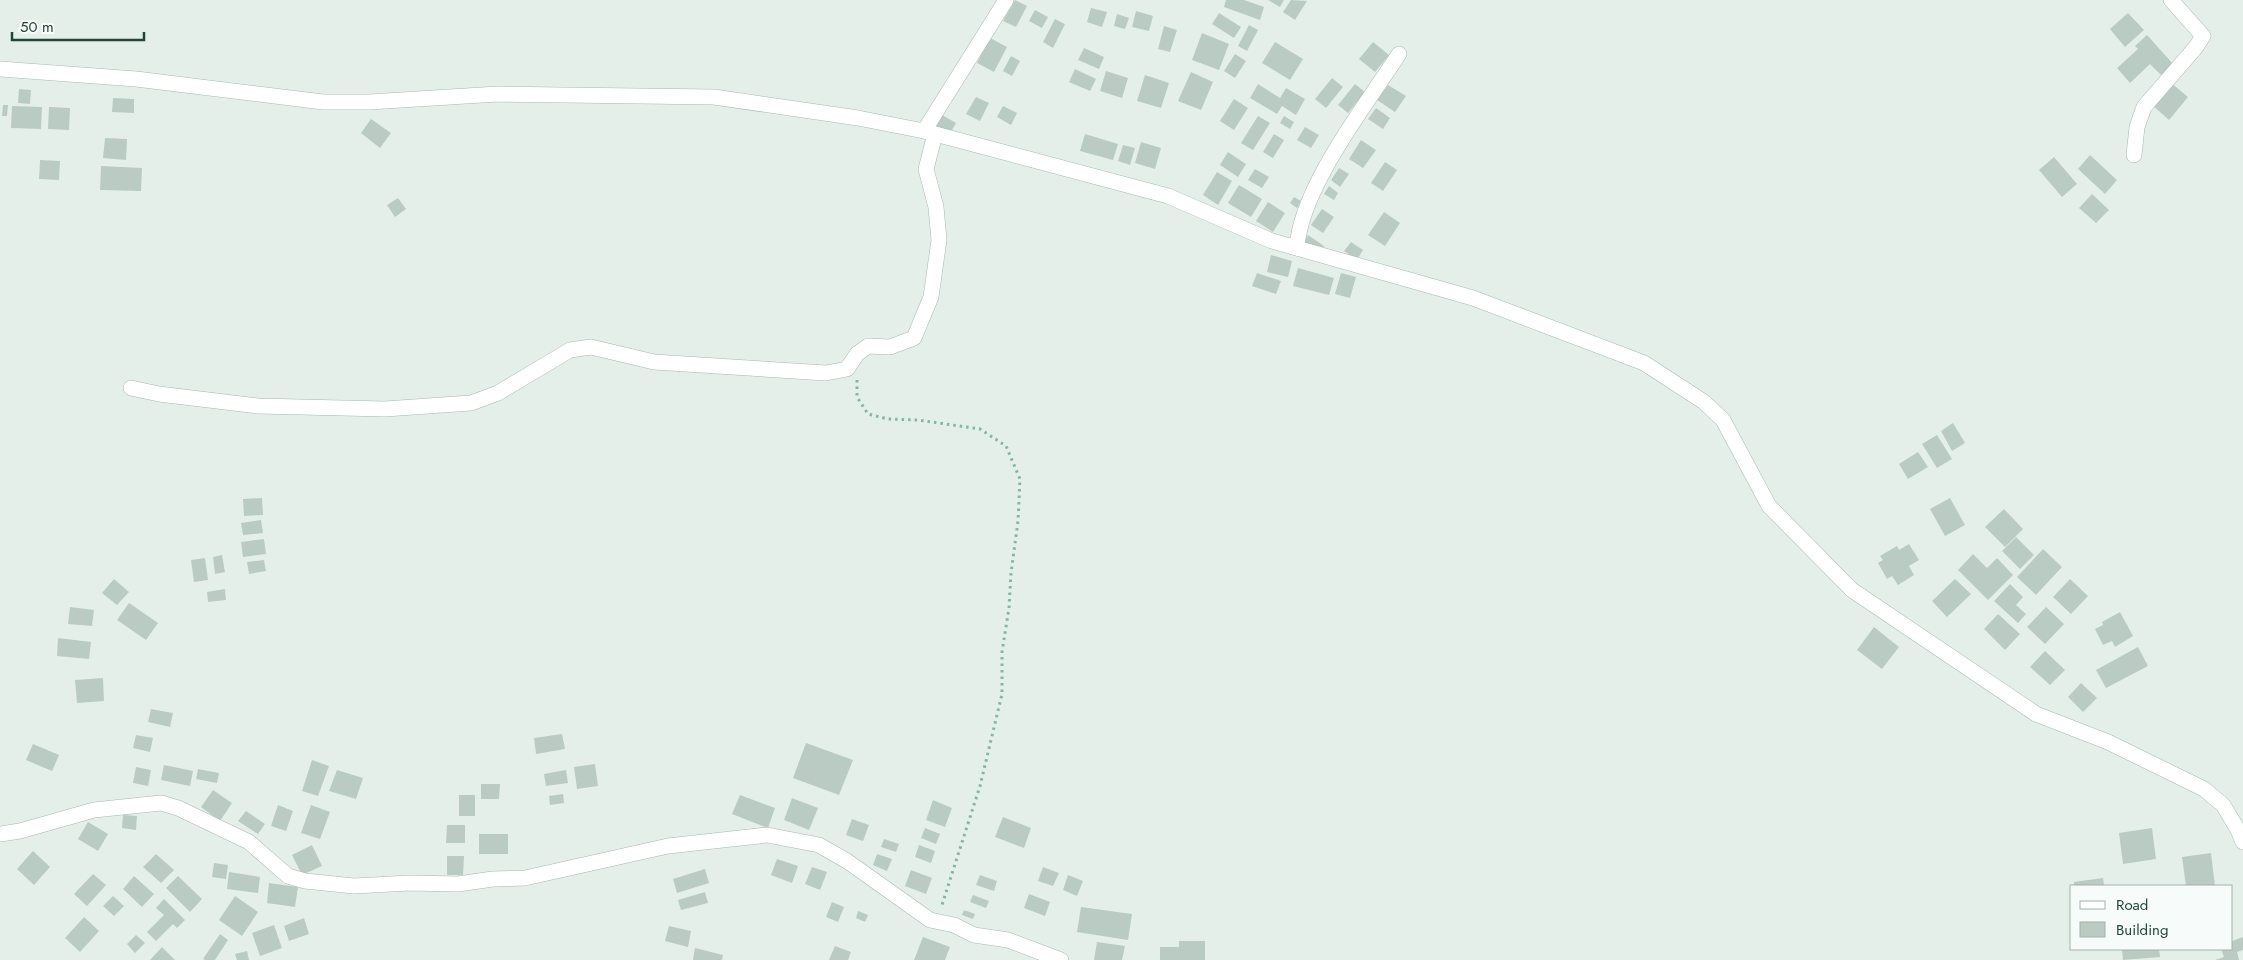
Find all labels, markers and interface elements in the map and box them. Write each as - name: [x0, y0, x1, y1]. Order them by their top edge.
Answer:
- scale bar: [12, 10, 145, 42]
- text: 50 m: [20, 16, 54, 38]
- legend: [2070, 885, 2233, 950]
- text: Road: [2116, 894, 2148, 916]
- text: Building: [2116, 919, 2168, 941]

